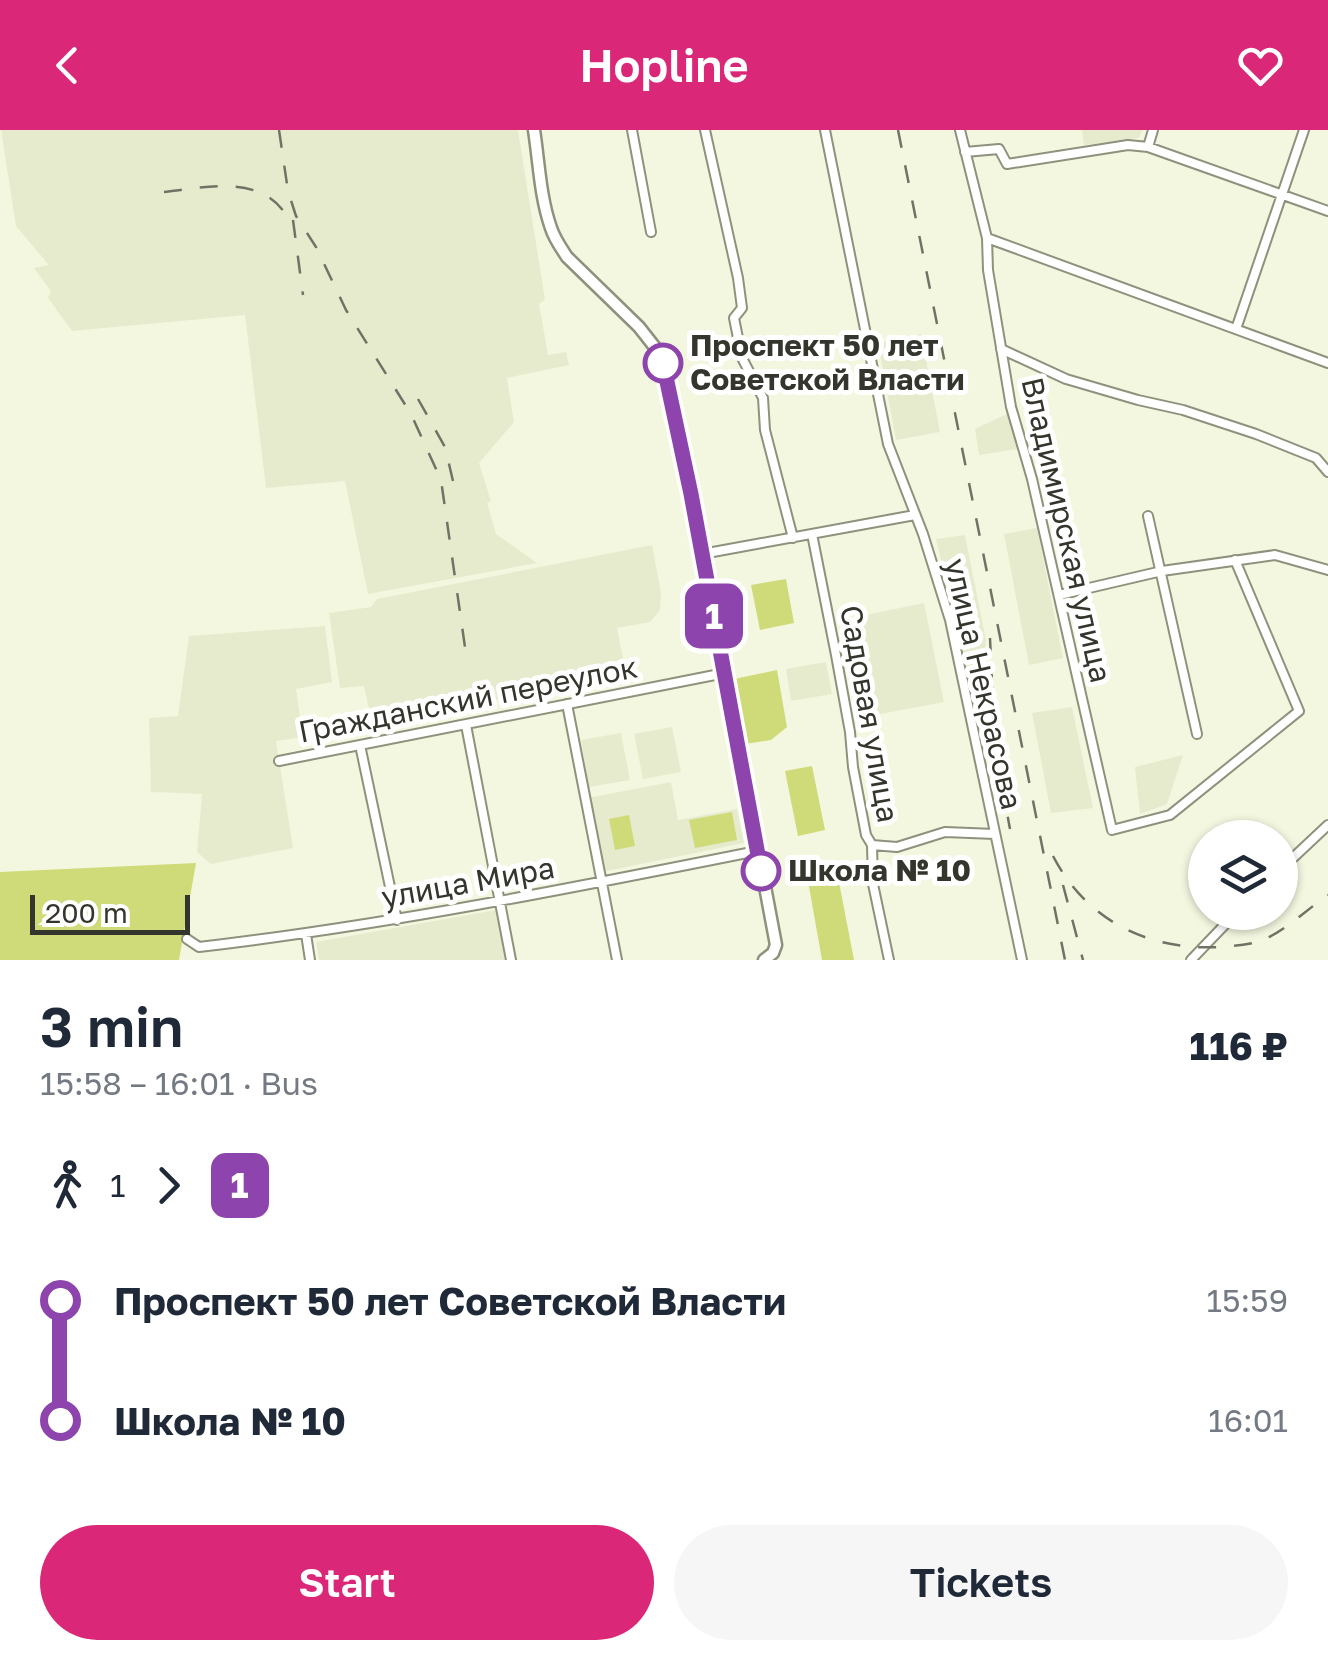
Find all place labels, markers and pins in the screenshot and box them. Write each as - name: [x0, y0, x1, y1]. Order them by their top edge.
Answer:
- place label: Проспект 50 лет Советской Власти: [690, 327, 965, 397]
- marker: Проспект 50 лет Советской Власти: [644, 344, 682, 382]
- marker: Школа № 10: [742, 852, 780, 890]
- place label: Школа № 10: [788, 852, 971, 888]

